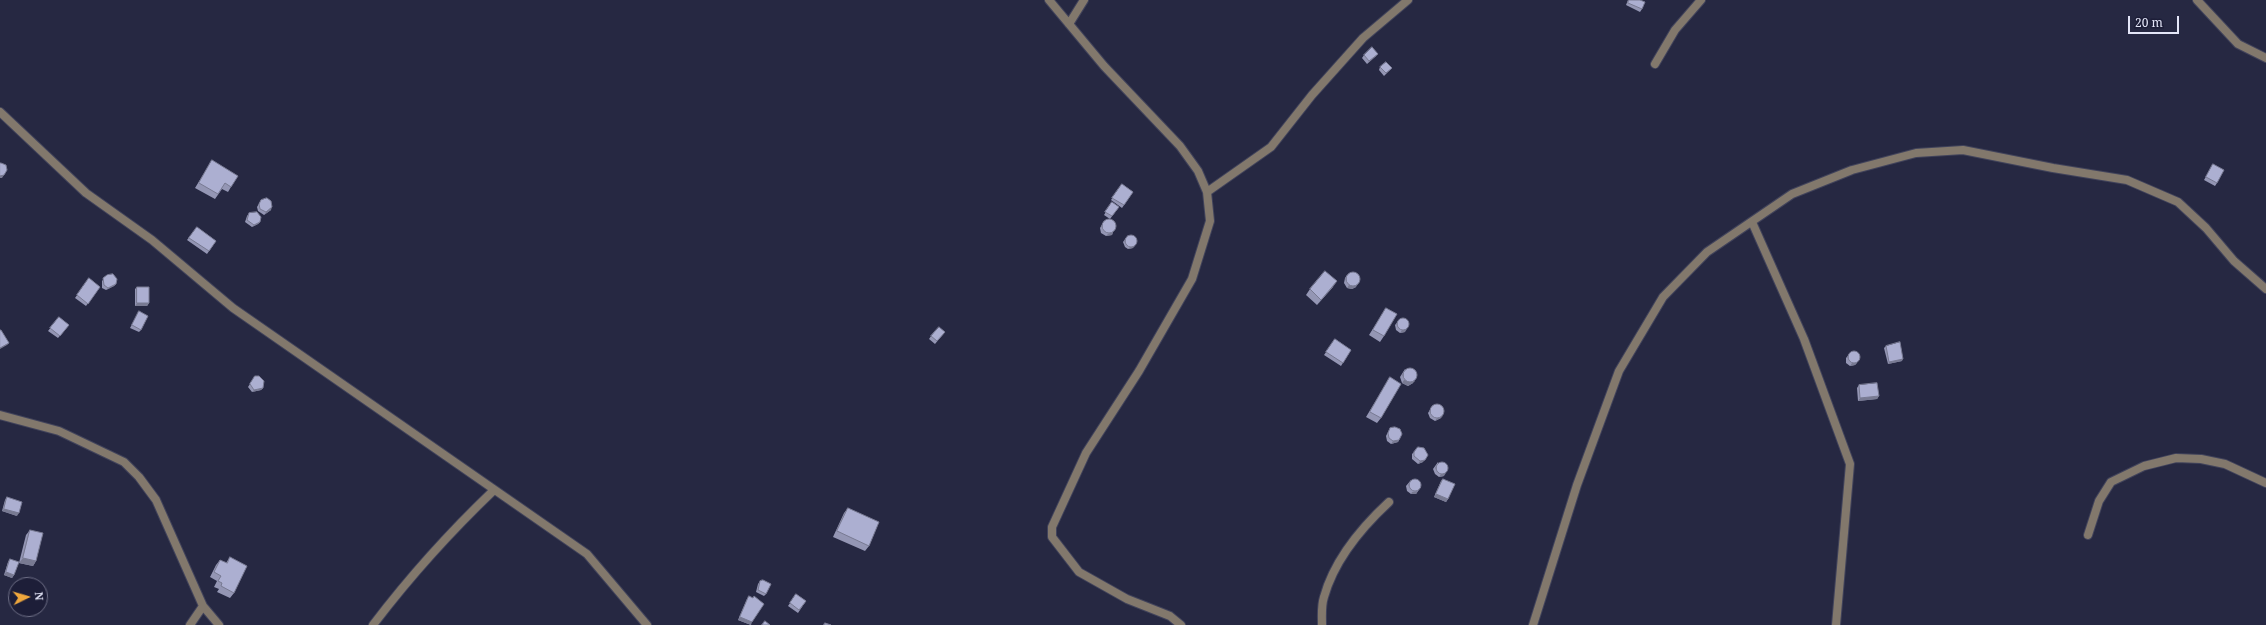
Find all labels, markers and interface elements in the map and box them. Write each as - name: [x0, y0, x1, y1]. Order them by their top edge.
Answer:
- scale bar: [2130, 8, 2181, 34]
- text: 20 m: [2135, 14, 2163, 31]
- north arrow: [8, 577, 48, 617]
- text: N: [32, 591, 47, 601]

